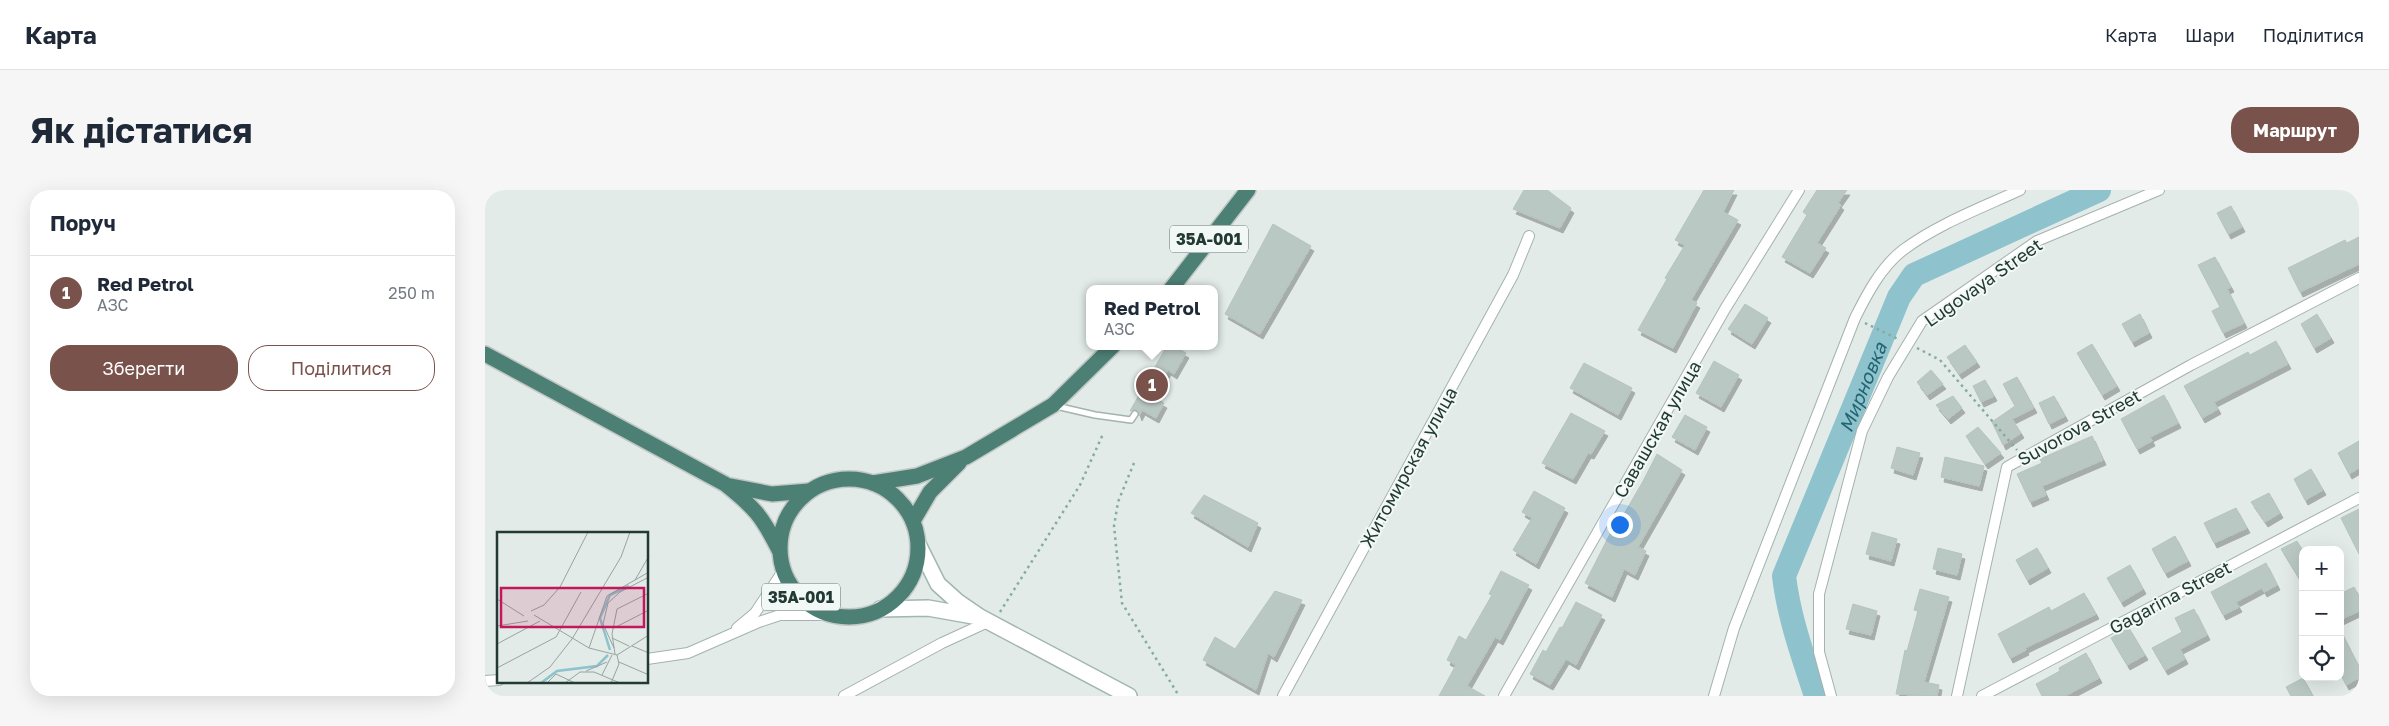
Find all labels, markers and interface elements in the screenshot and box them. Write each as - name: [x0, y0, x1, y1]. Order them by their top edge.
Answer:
- text: Карта: [25, 20, 97, 49]
- text: Карта: [2105, 24, 2157, 46]
- text: Шари: [2185, 24, 2235, 46]
- text: Поділитися: [2263, 24, 2364, 46]
- button: Маршрут: [2231, 107, 2359, 153]
- text: Як дістатися: [30, 109, 253, 151]
- text: Поруч: [50, 210, 116, 236]
- road number: 35А-001: [1170, 226, 1248, 252]
- street label: Lugovaya Street: [1920, 233, 2046, 331]
- text: Red Petrol: [97, 272, 194, 295]
- text: 1: [62, 283, 70, 303]
- text: 250 m: [388, 283, 435, 303]
- popup: [1086, 285, 1218, 350]
- text: АЗС: [97, 295, 128, 315]
- text: Red Petrol: [1104, 296, 1200, 319]
- text: АЗС: [1104, 319, 1135, 339]
- water label: Мирновка: [1833, 337, 1891, 435]
- button: Зберегти: [50, 345, 238, 391]
- button: Поділитися: [248, 345, 435, 391]
- street label: Савашская улица: [1609, 356, 1705, 502]
- pin: 1: [1136, 366, 1168, 404]
- street label: Житомирская улица: [1355, 383, 1461, 551]
- street label: Suvorova Street: [2013, 384, 2145, 470]
- your location: [1607, 512, 1633, 538]
- inset map: [497, 532, 649, 683]
- map controls: [2299, 546, 2344, 681]
- button: +: [2299, 546, 2344, 591]
- street label: Gagarina Street: [2105, 556, 2235, 638]
- road number: 35А-001: [762, 584, 840, 611]
- button: −: [2299, 591, 2344, 636]
- button: locate: [2299, 636, 2344, 681]

